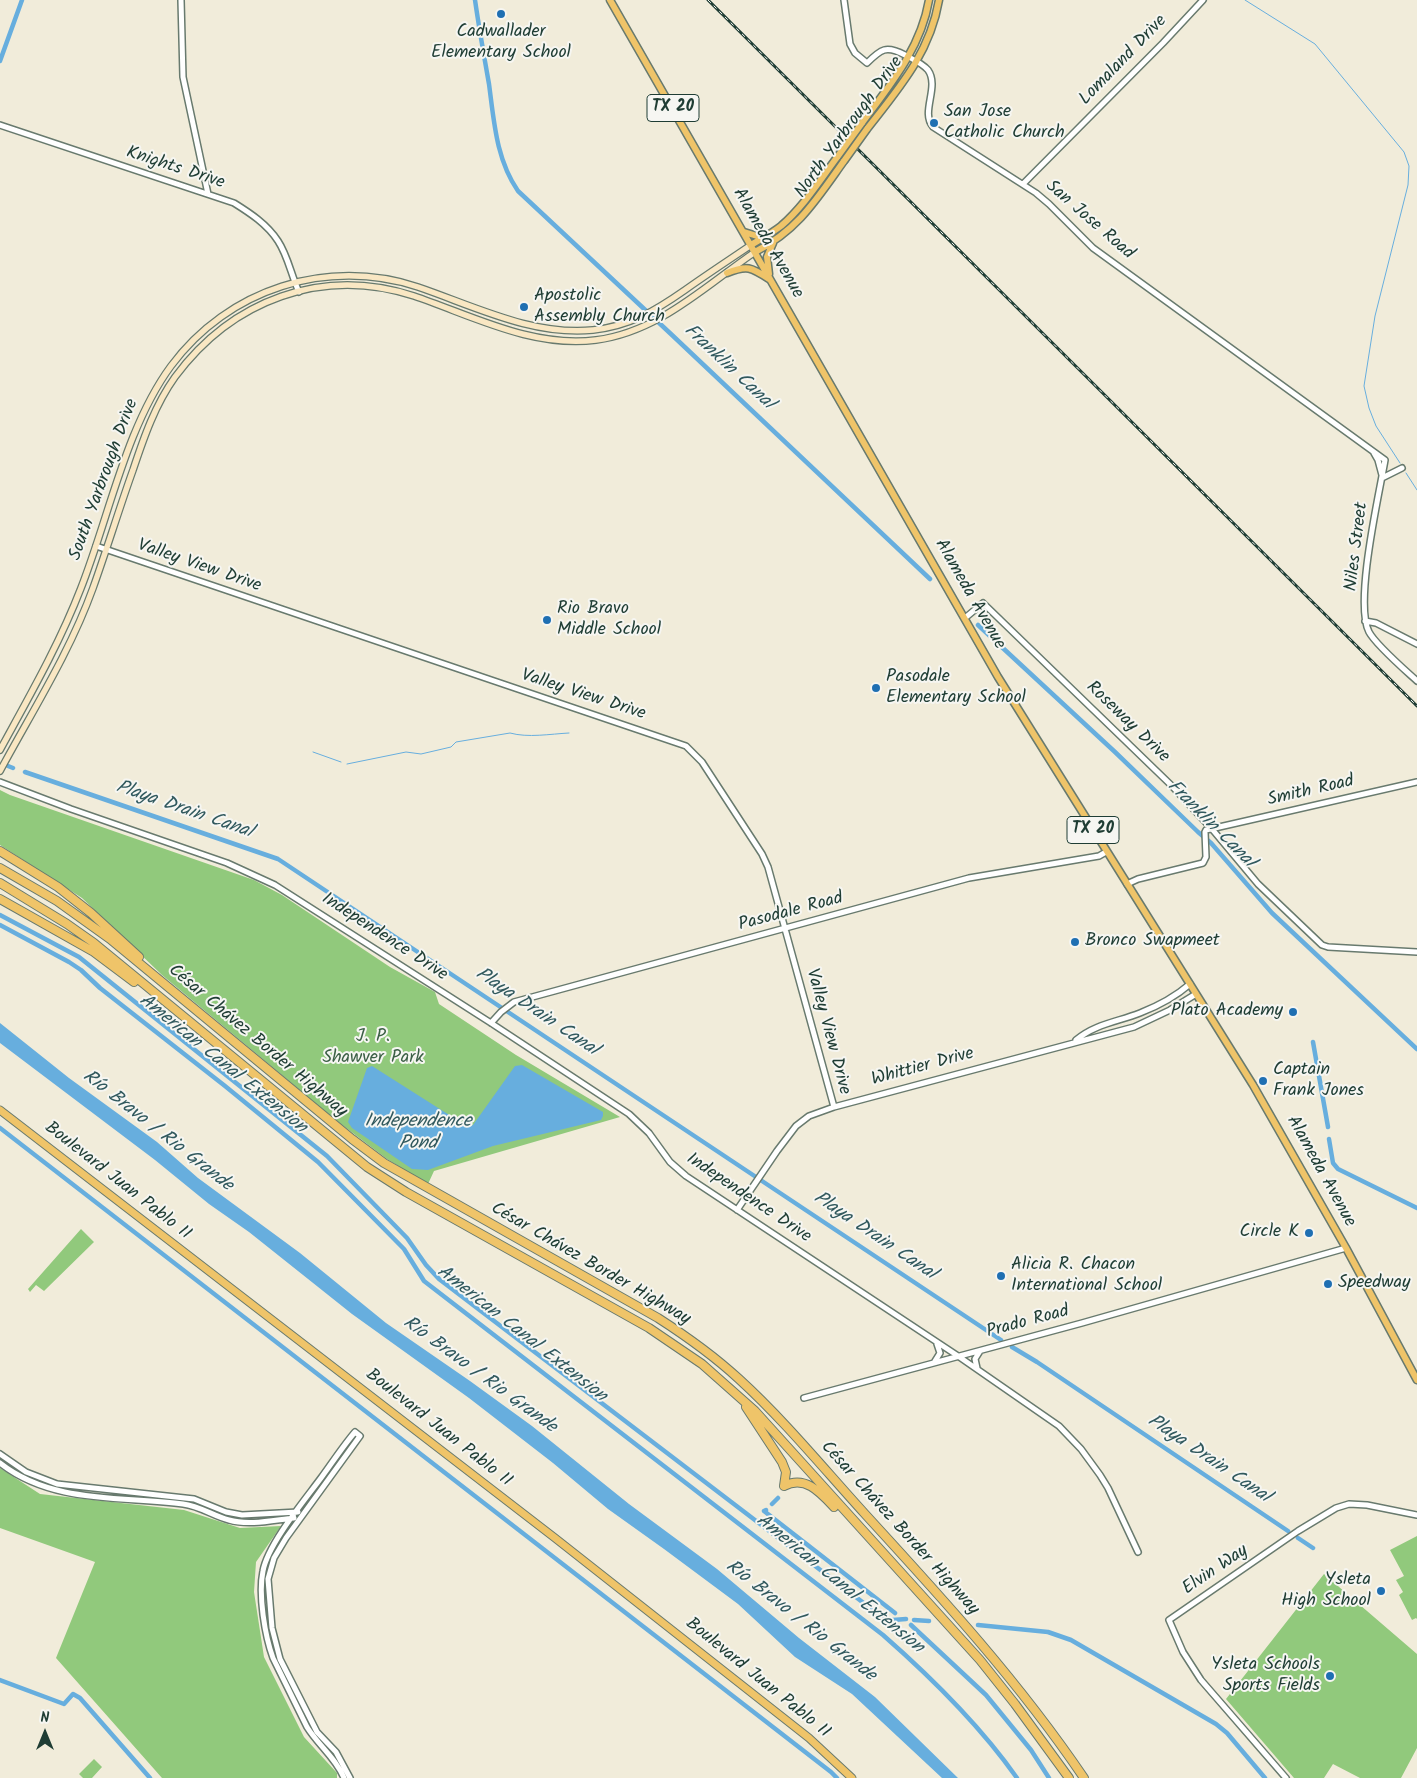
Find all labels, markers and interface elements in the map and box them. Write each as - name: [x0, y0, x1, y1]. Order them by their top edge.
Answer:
- marker: Cadwallader Elementary School: [495, 8, 507, 20]
- street label: Lomaland Drive: [1076, 11, 1172, 111]
- place label: Cadwallader Elementary School: [431, 22, 571, 64]
- street label: North Yarbrough Drive: [791, 53, 909, 203]
- road number: TX 20: [647, 95, 699, 122]
- place label: San Jose Catholic Church: [944, 102, 1065, 144]
- marker: San Jose Catholic Church: [928, 117, 940, 129]
- street label: Knights Drive: [123, 143, 227, 195]
- street label: San Jose Road: [1040, 177, 1138, 265]
- street label: Alameda Avenue: [727, 185, 807, 303]
- place label: Apostolic Assembly Church: [534, 286, 665, 328]
- marker: Apostolic Assembly Church: [518, 301, 530, 313]
- water label: Franklin Canal: [678, 320, 778, 416]
- street label: South Yarbrough Drive: [66, 396, 144, 564]
- street label: Niles Street: [1342, 501, 1374, 593]
- street label: Valley View Drive: [134, 536, 264, 598]
- street label: Alameda Avenue: [929, 536, 1009, 654]
- place label: Rio Bravo Middle School: [557, 599, 661, 642]
- marker: Rio Bravo Middle School: [541, 614, 553, 626]
- street label: Valley View Drive: [518, 666, 648, 726]
- place label: Pasodale Elementary School: [886, 667, 1026, 710]
- street label: Roseway Drive: [1081, 678, 1173, 768]
- marker: Pasodale Elementary School: [870, 682, 882, 694]
- street label: Smith Road: [1266, 772, 1356, 812]
- water label: Franklin Canal: [1161, 776, 1259, 874]
- water label: Playa Drain Canal: [113, 777, 255, 845]
- road number: TX 20: [1067, 816, 1119, 844]
- street label: Independence Drive: [317, 889, 451, 987]
- street label: Pasodale Road: [736, 889, 846, 937]
- place label: Bronco Swapmeet: [1085, 931, 1220, 953]
- marker: Bronco Swapmeet: [1069, 936, 1081, 948]
- street label: César Chávez Border Highway: [163, 961, 351, 1123]
- water label: Playa Drain Canal: [470, 964, 602, 1062]
- street label: Valley View Drive: [800, 967, 854, 1097]
- water label: American Canal Extension: [133, 990, 311, 1140]
- place label: Plato Academy: [1171, 1001, 1283, 1023]
- marker: Plato Academy: [1287, 1006, 1299, 1018]
- park label: J. P. Shawver Park: [322, 1027, 424, 1070]
- street label: Whittier Drive: [869, 1044, 977, 1092]
- place label: Captain Frank Jones: [1273, 1060, 1364, 1102]
- water label: Río Bravo / Rio Grande: [77, 1066, 237, 1198]
- marker: Captain Frank Jones: [1257, 1075, 1269, 1087]
- water label: Independence Pond: [365, 1112, 471, 1156]
- street label: Alameda Avenue: [1281, 1113, 1359, 1231]
- street label: Boulevard Juan Pablo II: [39, 1118, 195, 1246]
- street label: Independence Drive: [681, 1149, 815, 1249]
- water label: Playa Drain Canal: [808, 1188, 940, 1286]
- street label: César Chávez Border Highway: [486, 1199, 694, 1331]
- place label: Circle K: [1240, 1222, 1299, 1244]
- marker: Circle K: [1303, 1227, 1315, 1239]
- place label: Alicia R. Chacon International School: [1011, 1255, 1162, 1298]
- water label: American Canal Extension: [431, 1262, 611, 1408]
- marker: Alicia R. Chacon International School: [995, 1270, 1007, 1282]
- place label: Speedway: [1338, 1273, 1410, 1295]
- marker: Speedway: [1322, 1278, 1334, 1290]
- street label: Prado Road: [984, 1302, 1072, 1344]
- water label: Río Bravo / Rio Grande: [398, 1313, 560, 1439]
- street label: Boulevard Juan Pablo II: [360, 1365, 516, 1493]
- water label: Playa Drain Canal: [1142, 1411, 1274, 1509]
- street label: César Chávez Border Highway: [815, 1437, 983, 1621]
- water label: American Canal Extension: [750, 1510, 928, 1660]
- street label: Elvin Way: [1179, 1541, 1253, 1601]
- water label: Río Bravo / Rio Grande: [720, 1556, 880, 1688]
- place label: Ysleta High School: [1281, 1570, 1371, 1612]
- marker: Ysleta High School: [1375, 1585, 1387, 1597]
- street label: Boulevard Juan Pablo II: [680, 1614, 834, 1744]
- place label: Ysleta Schools Sports Fields: [1211, 1655, 1320, 1698]
- marker: Ysleta Schools Sports Fields: [1324, 1670, 1336, 1682]
- text: N: [41, 1707, 49, 1729]
- north arrow: [20, 1708, 70, 1758]

